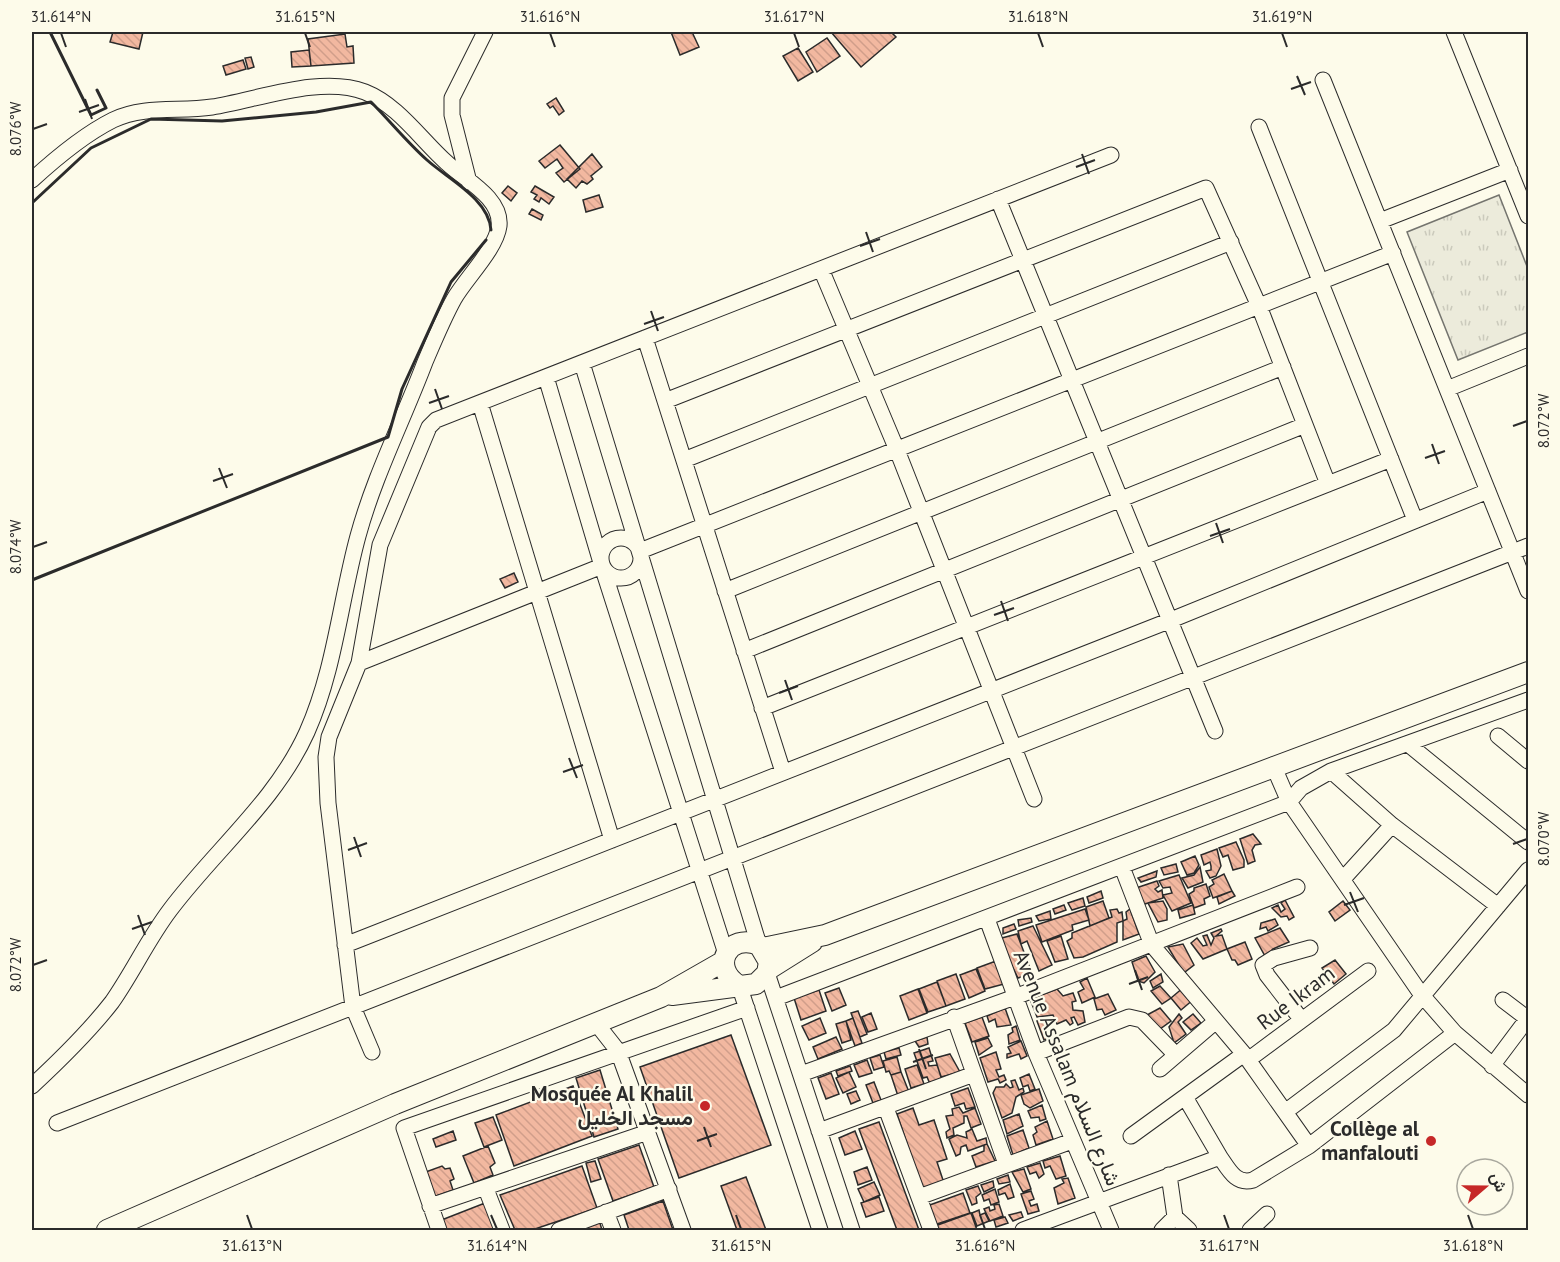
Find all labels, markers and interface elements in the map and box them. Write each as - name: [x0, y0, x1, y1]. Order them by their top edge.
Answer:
- text: 31.614°N: [31, 7, 91, 26]
- text: 31.615°N: [275, 7, 335, 26]
- text: 31.616°N: [520, 7, 580, 26]
- text: 31.617°N: [764, 7, 824, 26]
- text: 31.618°N: [1008, 7, 1068, 26]
- text: 31.619°N: [1252, 7, 1312, 26]
- text: 8.076°W: [6, 101, 25, 156]
- text: 8.072°W: [1534, 393, 1553, 448]
- text: 8.074°W: [6, 519, 25, 574]
- text: 8.070°W: [1534, 811, 1553, 866]
- text: 8.072°W: [6, 937, 25, 992]
- street label: Avenue Assalam شارع السلام: [1007, 946, 1127, 1190]
- street label: Rue Ikram: [1251, 960, 1340, 1036]
- place label: Mosquée Al Khalil مسجد الخليل: [531, 1080, 694, 1131]
- marker: Mosquée Al Khalil مسجد الخليل: [698, 1099, 712, 1113]
- place label: Collège al manfalouti: [1321, 1115, 1420, 1166]
- marker: Collège al manfalouti: [1424, 1134, 1438, 1148]
- north arrow: [1455, 1157, 1515, 1217]
- text: ش: [1486, 1169, 1512, 1194]
- text: 31.613°N: [222, 1236, 282, 1255]
- text: 31.614°N: [467, 1236, 527, 1255]
- text: 31.615°N: [711, 1236, 771, 1255]
- text: 31.616°N: [955, 1236, 1015, 1255]
- text: 31.617°N: [1199, 1236, 1259, 1255]
- text: 31.618°N: [1443, 1236, 1503, 1255]

